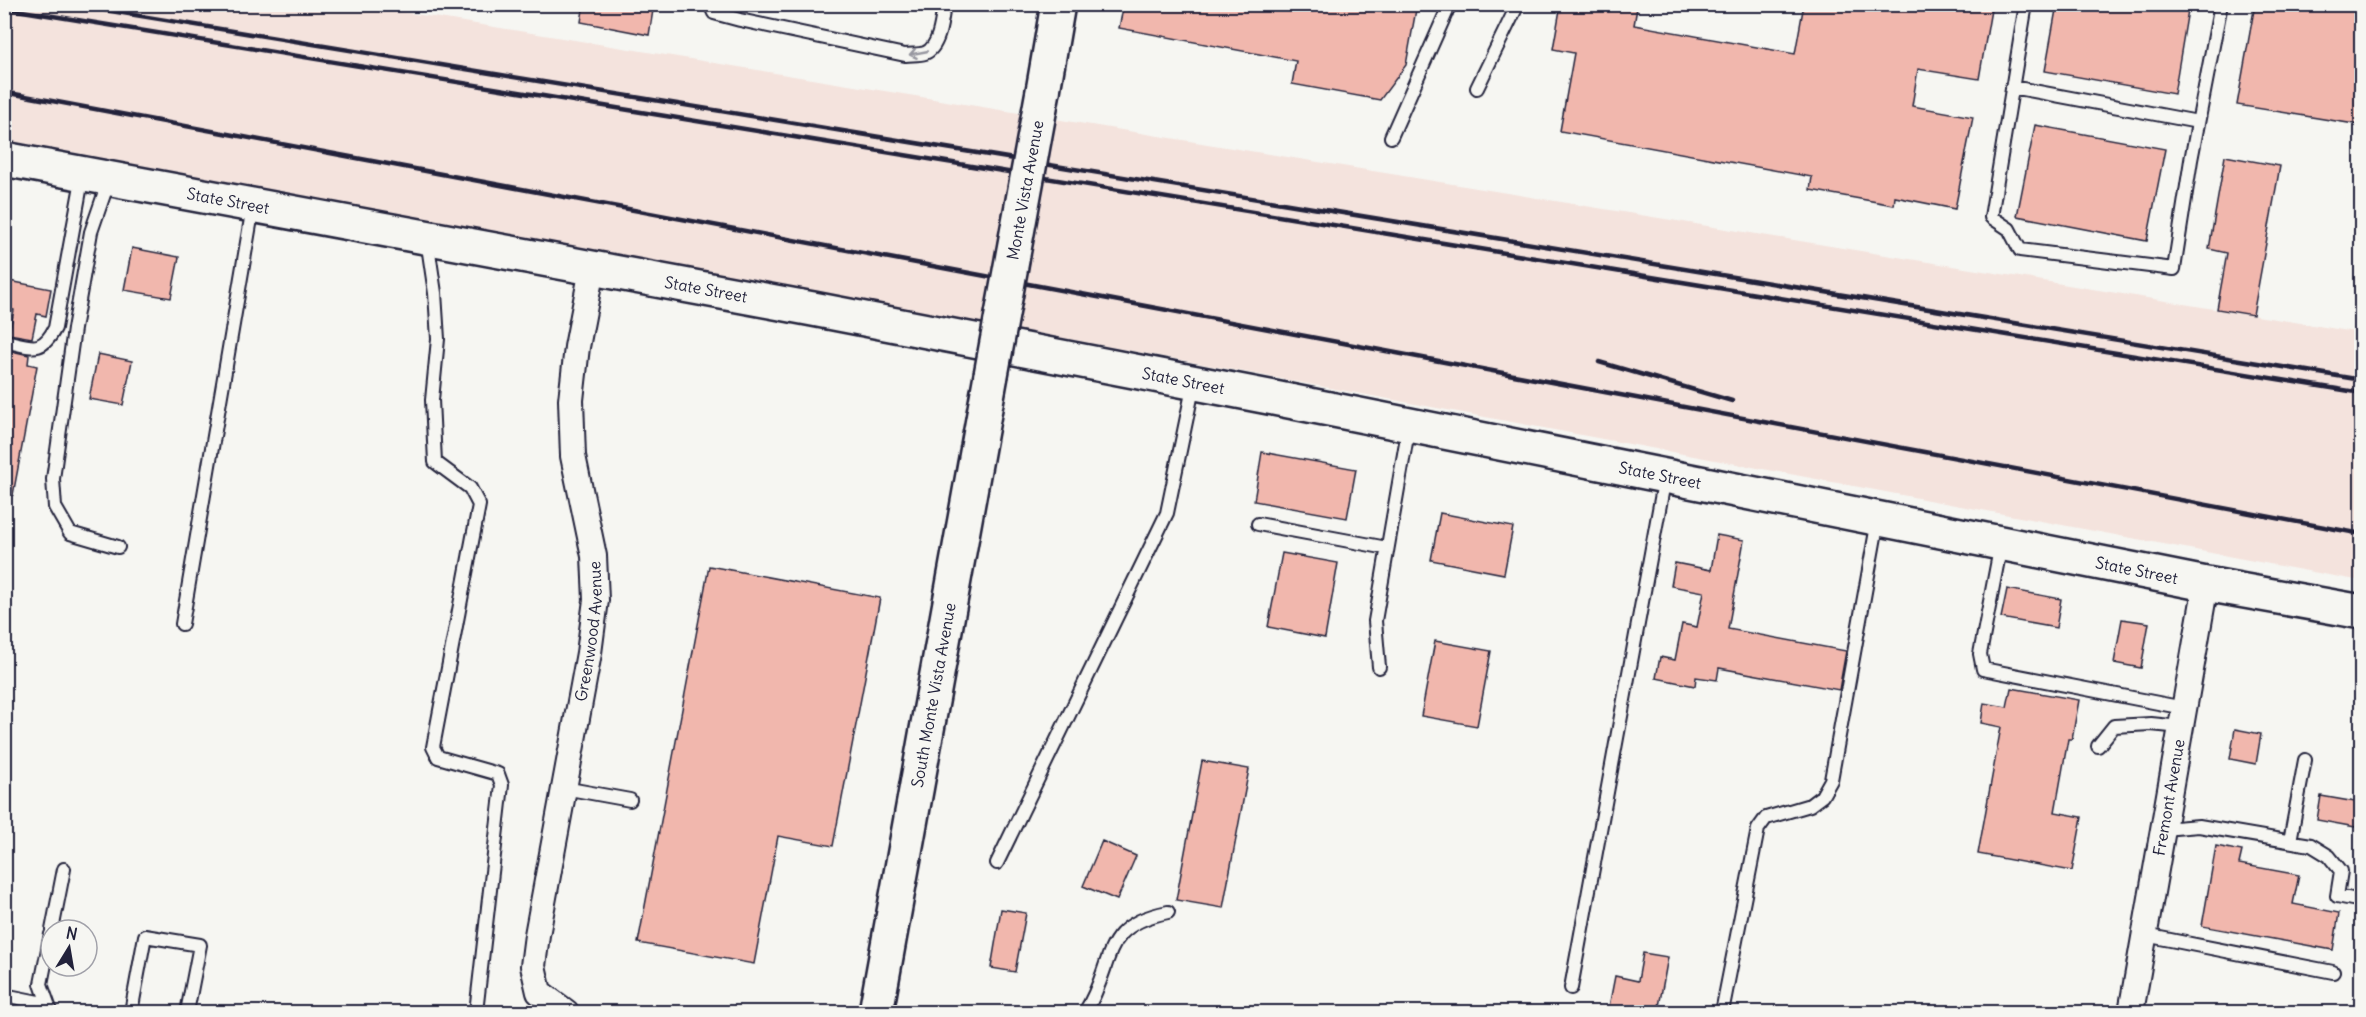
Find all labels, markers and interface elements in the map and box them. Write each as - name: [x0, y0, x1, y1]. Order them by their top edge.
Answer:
- one-way arrow: [909, 48, 928, 59]
- street label: Monte Vista Avenue: [1002, 119, 1047, 261]
- street label: State Street: [185, 183, 272, 218]
- street label: State Street: [663, 272, 750, 307]
- street label: State Street: [1140, 363, 1227, 398]
- street label: State Street: [1617, 457, 1704, 493]
- street label: State Street: [2094, 552, 2180, 588]
- street label: Greenwood Avenue: [570, 561, 606, 703]
- street label: South Monte Vista Avenue: [907, 601, 960, 789]
- street label: Fremont Avenue: [2149, 737, 2189, 857]
- north arrow: [39, 918, 99, 978]
- text: N: [65, 922, 79, 944]

